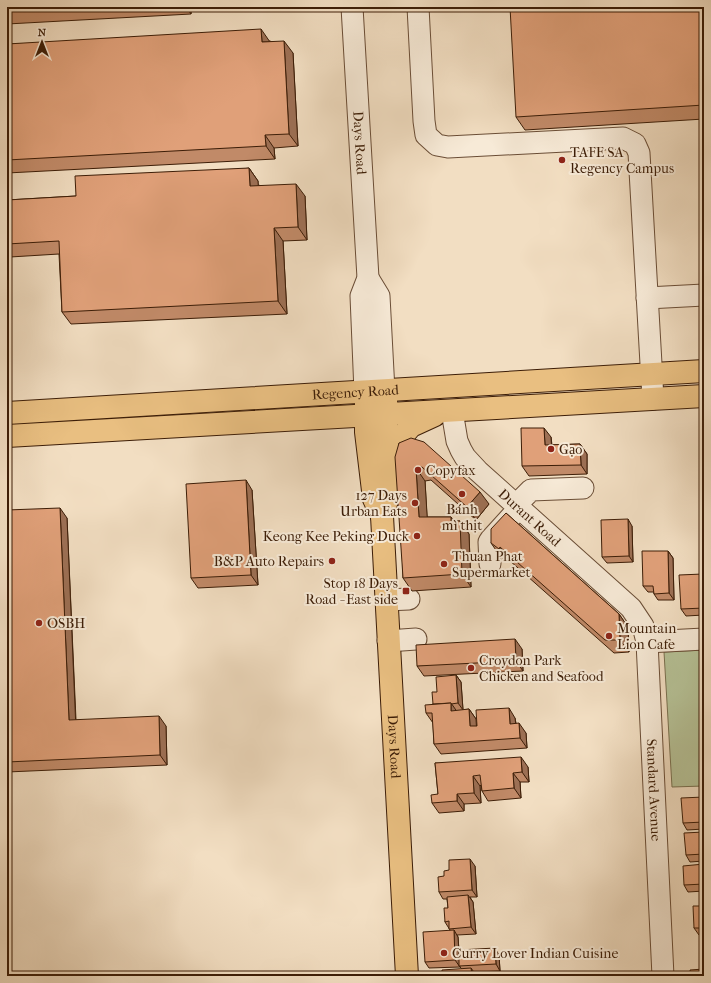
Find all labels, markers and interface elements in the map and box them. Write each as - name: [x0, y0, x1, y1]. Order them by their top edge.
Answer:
- north arrow: [22, 22, 62, 62]
- text: N: [38, 26, 47, 39]
- street label: Days Road: [349, 110, 370, 175]
- place label: TAFE SA Regency Campus: [570, 144, 674, 177]
- marker: TAFE SA Regency Campus: [557, 155, 567, 165]
- street label: Regency Road: [311, 381, 400, 404]
- place label: Gạo: [559, 441, 582, 458]
- marker: Gạo: [546, 444, 556, 454]
- place label: Copyfax: [426, 462, 476, 479]
- marker: Copyfax: [413, 465, 423, 475]
- street label: Durant Road: [495, 485, 565, 550]
- place label: 127 Days Urban Eats: [340, 487, 407, 520]
- marker: Bánh mì thịt: [457, 489, 467, 499]
- marker: 127 Days Urban Eats: [410, 498, 420, 508]
- place label: Bánh mì thịt: [442, 501, 482, 534]
- place label: Keong Kee Peking Duck: [263, 528, 410, 545]
- marker: Keong Kee Peking Duck: [412, 531, 422, 541]
- place label: Thuan Phat Supermarket: [452, 548, 530, 581]
- place label: B&P Auto Repairs: [214, 553, 324, 570]
- marker: B&P Auto Repairs: [327, 556, 337, 566]
- marker: Thuan Phat Supermarket: [439, 559, 449, 569]
- place label: Stop 18 Days Road - East side: [305, 575, 398, 608]
- marker: Stop 18 Days Road - East side: [401, 586, 411, 596]
- place label: OSBH: [47, 615, 85, 632]
- marker: OSBH: [34, 618, 44, 628]
- place label: Mountain Lion Cafe: [617, 620, 676, 653]
- marker: Mountain Lion Cafe: [604, 631, 614, 641]
- place label: Croydon Park Chicken and Seafood: [479, 652, 604, 685]
- marker: Croydon Park Chicken and Seafood: [466, 663, 476, 673]
- street label: Days Road: [384, 714, 404, 779]
- street label: Standard Avenue: [643, 738, 665, 842]
- place label: Curry Lover Indian Cuisine: [452, 945, 618, 962]
- marker: Curry Lover Indian Cuisine: [439, 948, 449, 958]

